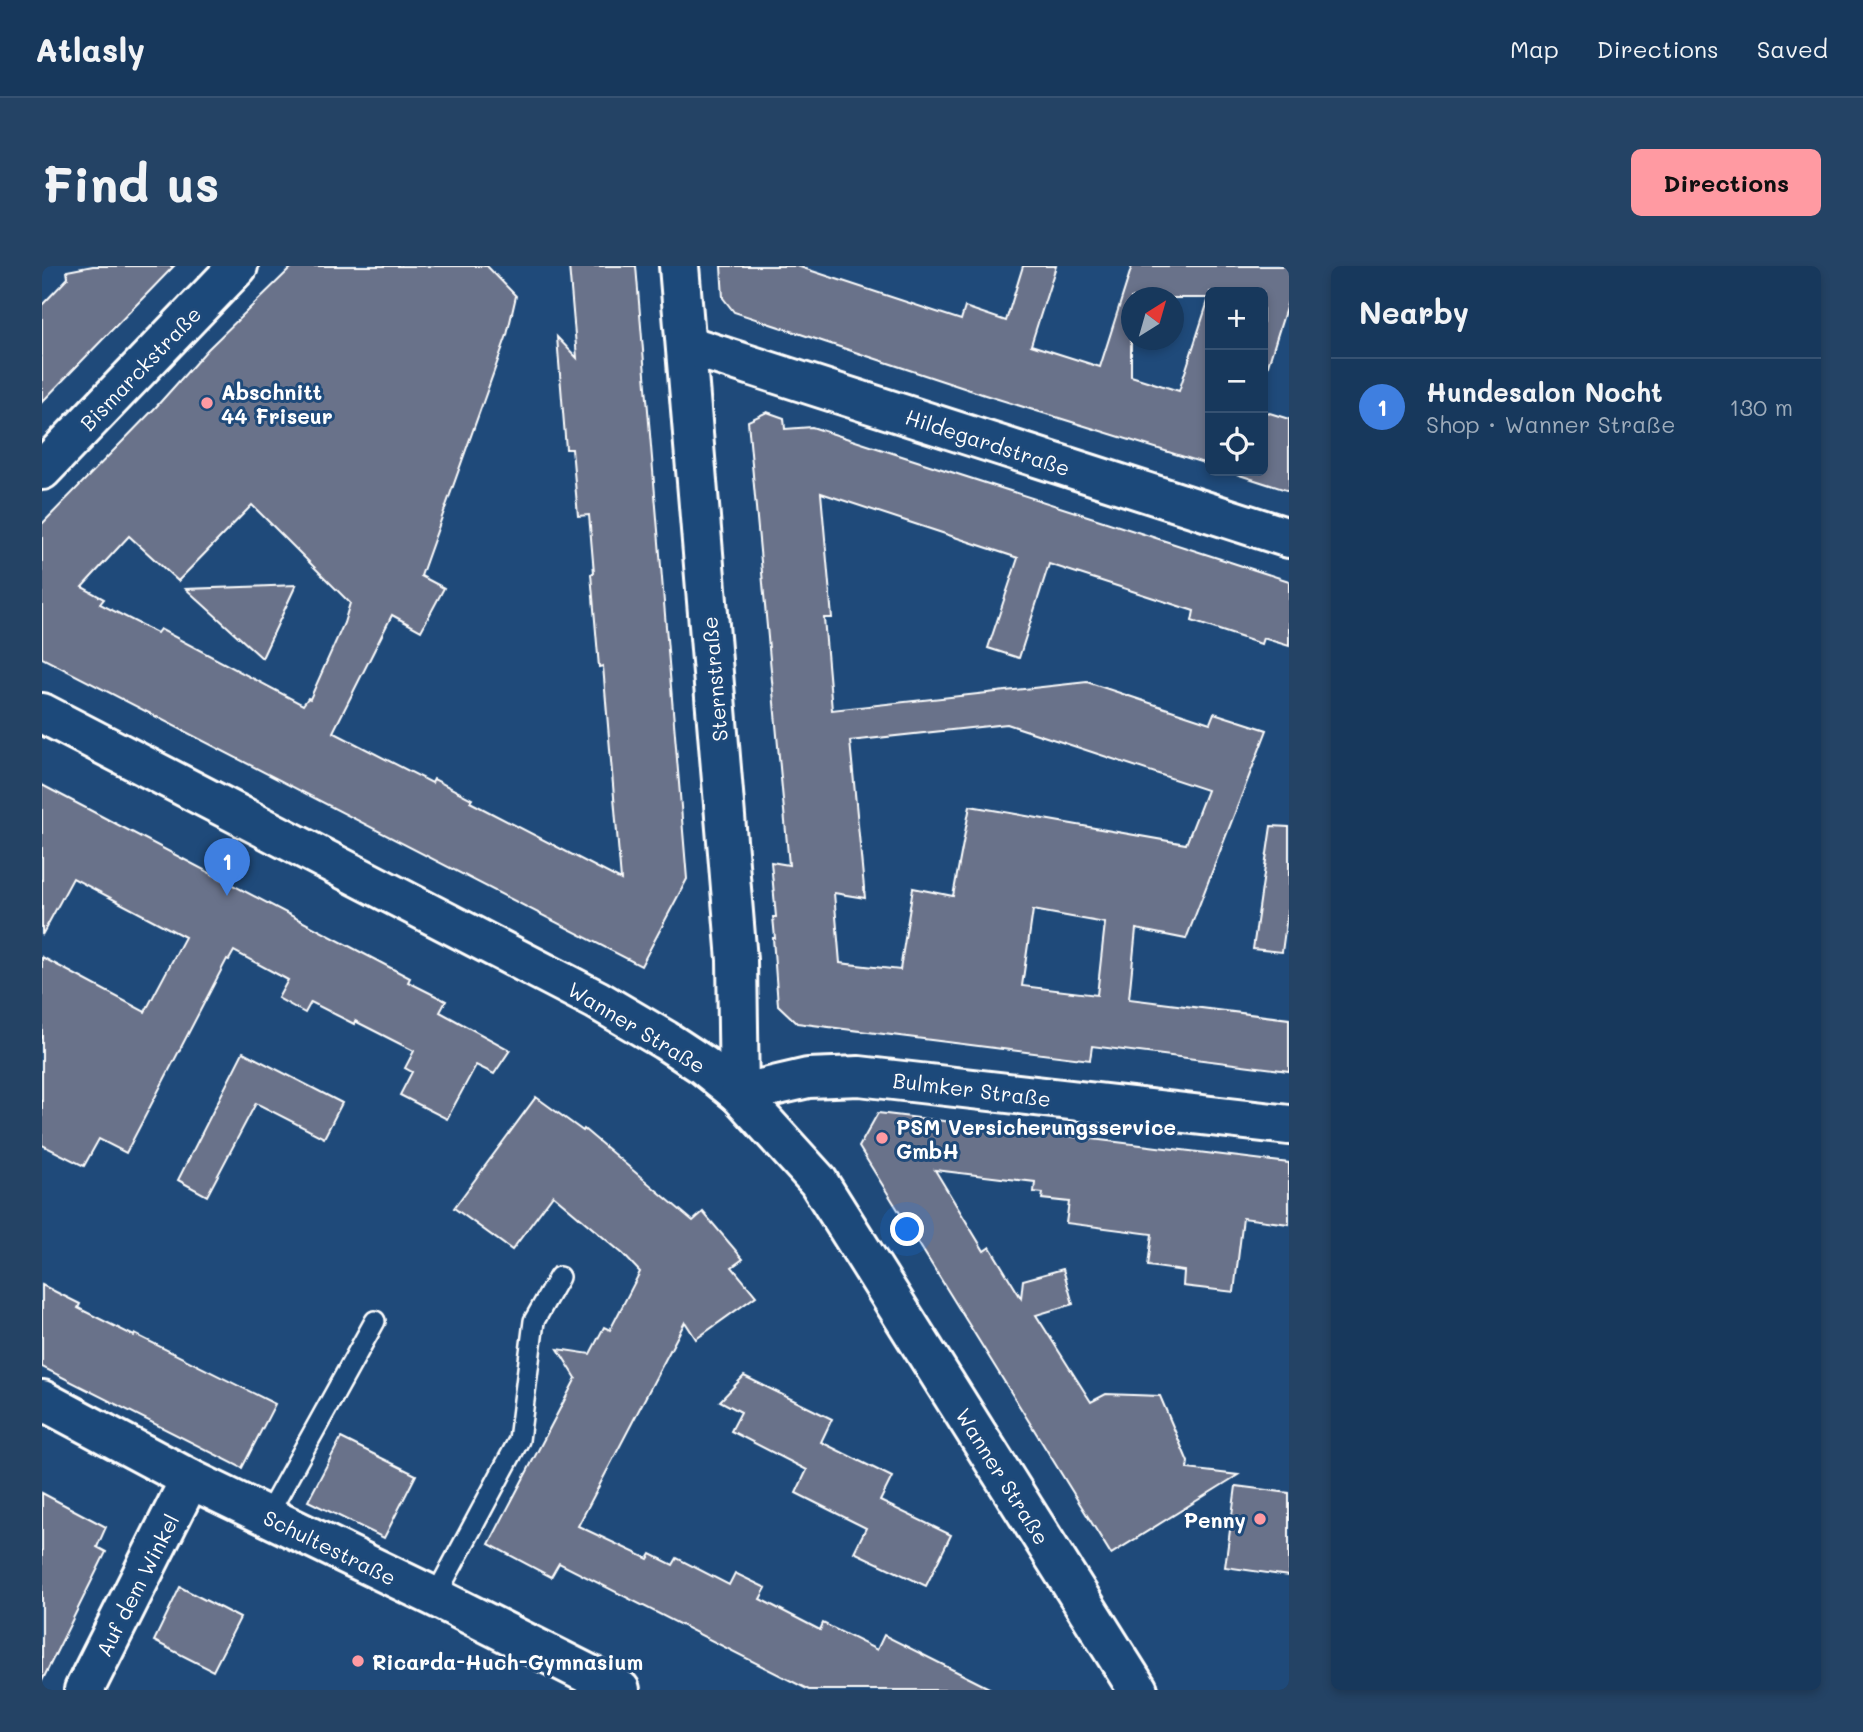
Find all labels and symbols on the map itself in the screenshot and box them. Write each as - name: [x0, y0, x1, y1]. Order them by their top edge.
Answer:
- north arrow: [1121, 287, 1184, 350]
- street label: Bismarckstraße: [74, 300, 206, 436]
- place label: Abschnitt 44 Friseur: [221, 378, 333, 429]
- marker: Abschnitt 44 Friseur: [199, 395, 215, 411]
- street label: Hildegardstraße: [902, 403, 1074, 481]
- street label: Sternstraße: [695, 615, 733, 743]
- pin: 1: [204, 838, 250, 896]
- street label: Wanner Straße: [563, 975, 711, 1079]
- street label: Bulmker Straße: [891, 1066, 1053, 1112]
- place label: PSM Versicherungsservice GmbH: [896, 1113, 1176, 1164]
- marker: PSM Versicherungsservice GmbH: [874, 1130, 890, 1146]
- your location: [890, 1212, 924, 1246]
- street label: Wanner Straße: [950, 1403, 1056, 1549]
- street label: Schultestraße: [259, 1503, 401, 1591]
- place label: Penny: [1184, 1506, 1246, 1534]
- street label: Auf dem Winkel: [89, 1509, 185, 1661]
- marker: Penny: [1252, 1511, 1268, 1527]
- place label: Ricarda-Huch-Gymnasium: [372, 1648, 643, 1676]
- marker: Ricarda-Huch-Gymnasium: [350, 1653, 366, 1669]

